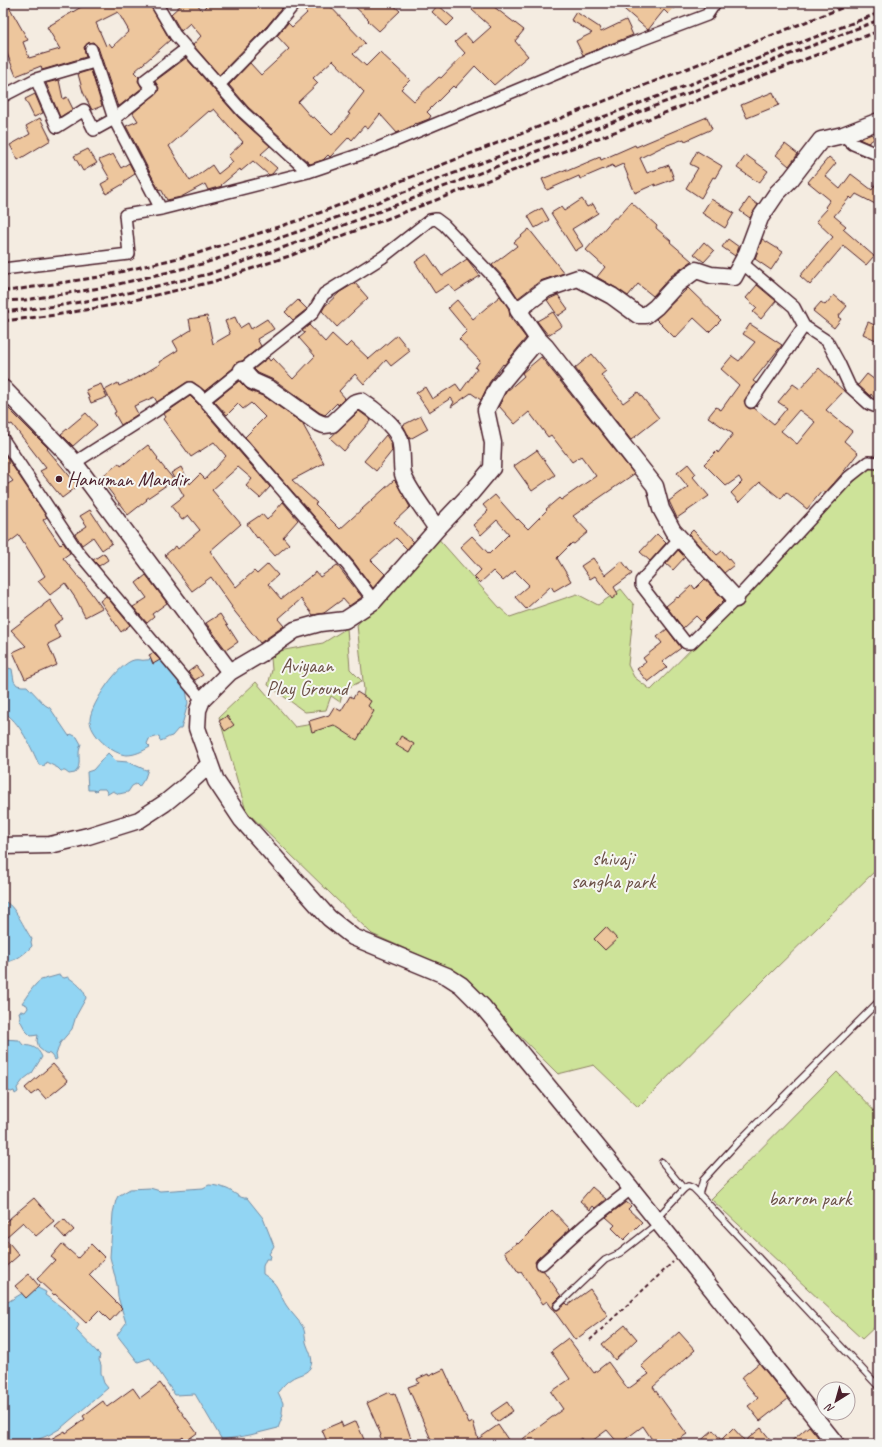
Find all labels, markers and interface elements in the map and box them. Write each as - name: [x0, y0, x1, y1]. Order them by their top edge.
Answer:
- place label: Hanuman Mandir: [67, 467, 190, 492]
- marker: Hanuman Mandir: [54, 474, 64, 484]
- park label: Aviyaan Play Ground: [266, 653, 351, 701]
- park label: shivaji sangha park: [571, 846, 657, 894]
- park label: barron park: [769, 1186, 853, 1211]
- north arrow: [816, 1381, 856, 1421]
- text: N: [821, 1400, 837, 1417]

